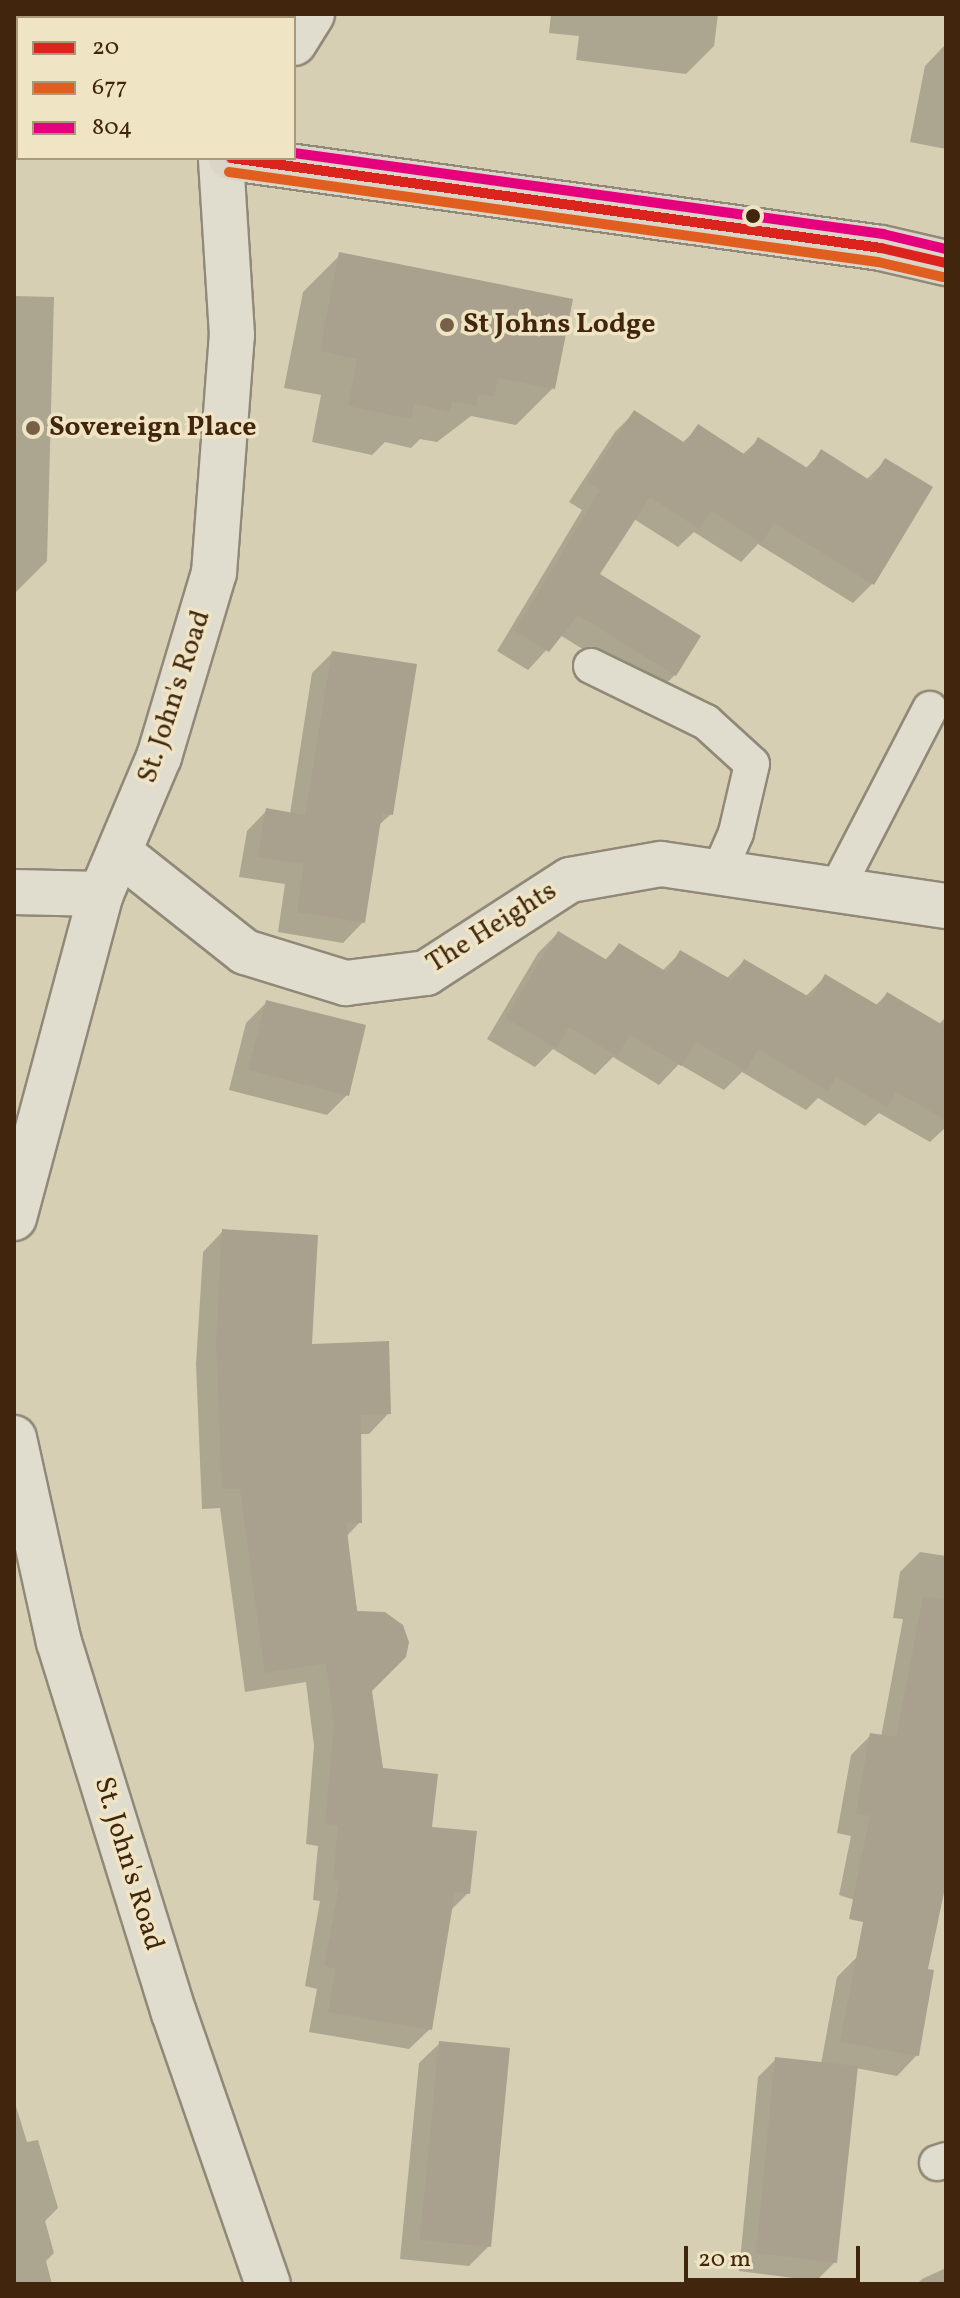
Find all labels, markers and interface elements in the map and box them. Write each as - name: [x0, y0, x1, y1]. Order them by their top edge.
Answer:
- legend: [16, 16, 296, 160]
- text: 20: [92, 31, 119, 65]
- text: 677: [92, 71, 127, 105]
- text: 804: [92, 111, 132, 145]
- unlabelled marker: [745, 208, 761, 224]
- place label: St Johns Lodge: [463, 308, 656, 342]
- marker: St Johns Lodge: [438, 316, 456, 334]
- place label: Sovereign Place: [49, 411, 257, 445]
- marker: Sovereign Place: [24, 419, 42, 437]
- street label: St. John's Road: [131, 606, 219, 788]
- street label: The Heights: [421, 875, 563, 981]
- street label: St. John's Road: [86, 1773, 170, 1955]
- scale bar: [688, 2230, 864, 2280]
- text: 20 m: [698, 2243, 751, 2277]

